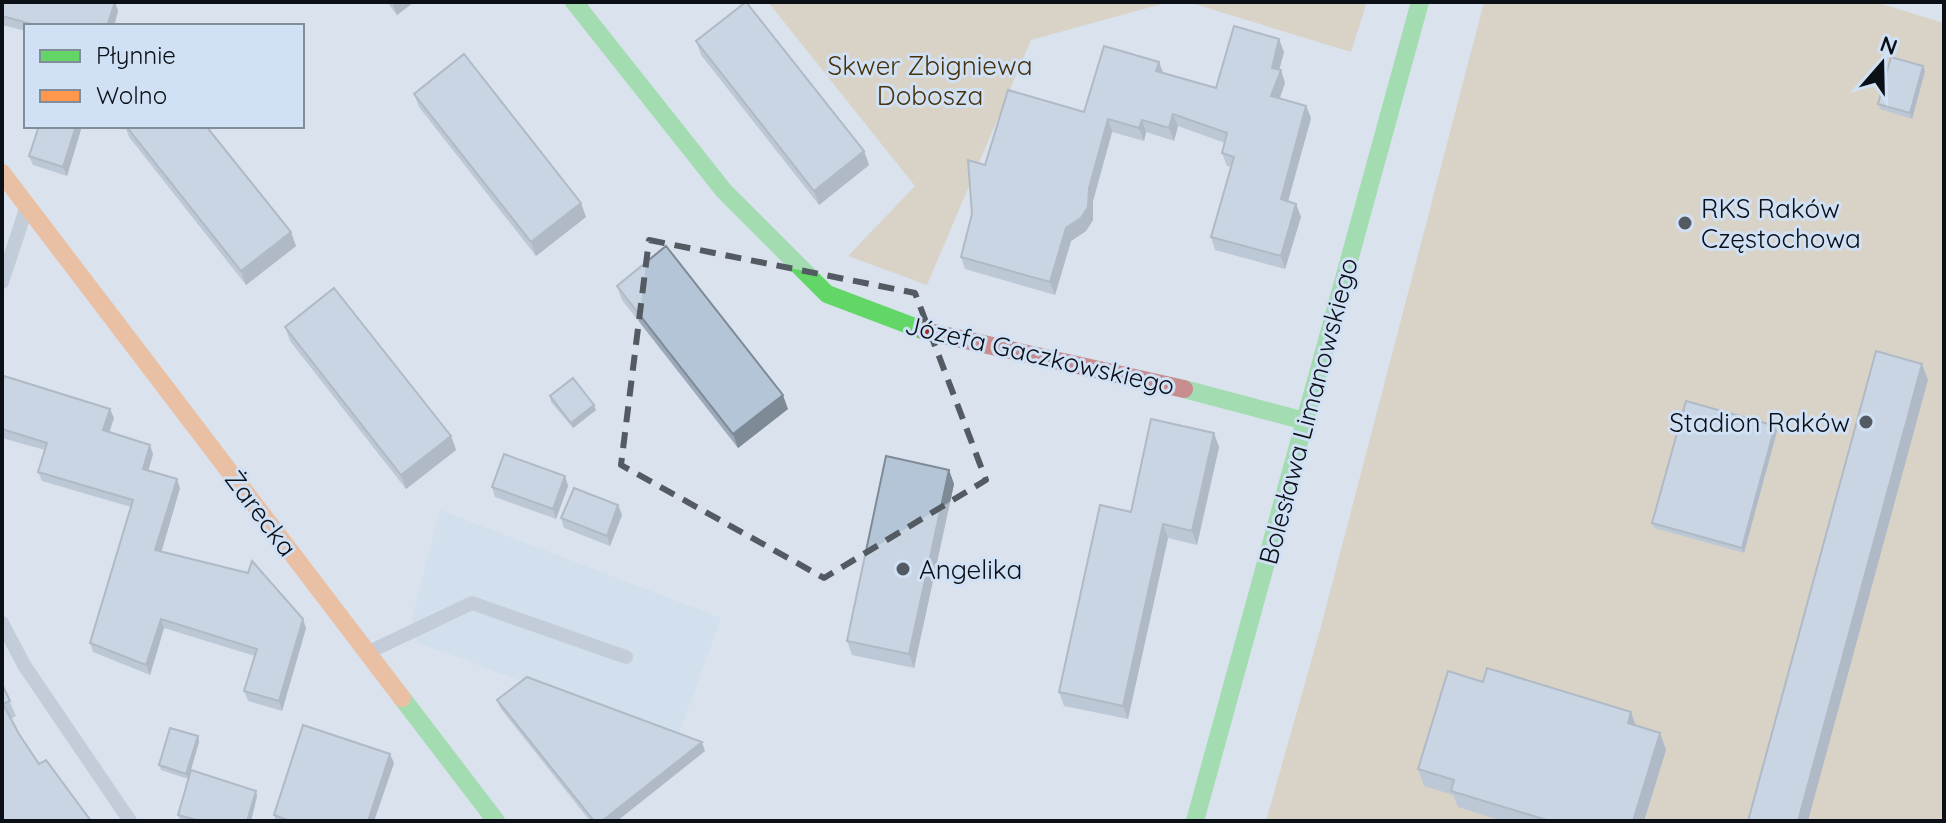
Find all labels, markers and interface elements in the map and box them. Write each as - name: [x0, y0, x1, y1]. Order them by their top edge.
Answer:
- legend: [24, 24, 304, 128]
- north arrow: [1842, 24, 1922, 104]
- text: N: [1876, 29, 1901, 61]
- text: Płynnie: [96, 40, 176, 70]
- park label: Skwer Zbigniewa Dobosza: [828, 49, 1032, 112]
- text: Wolno: [96, 80, 167, 110]
- place label: RKS Raków Częstochowa: [1701, 192, 1861, 255]
- marker: RKS Raków Częstochowa: [1676, 214, 1694, 232]
- street label: Bolesława Limanowskiego: [1251, 254, 1365, 568]
- street label: Józefa Gaczkowskiego: [902, 308, 1178, 402]
- place label: Stadion Raków: [1669, 406, 1850, 439]
- marker: Stadion Raków: [1857, 413, 1875, 431]
- street label: Żarecka: [218, 463, 304, 563]
- place label: Angelika: [919, 553, 1022, 586]
- marker: Angelika: [894, 560, 912, 578]

